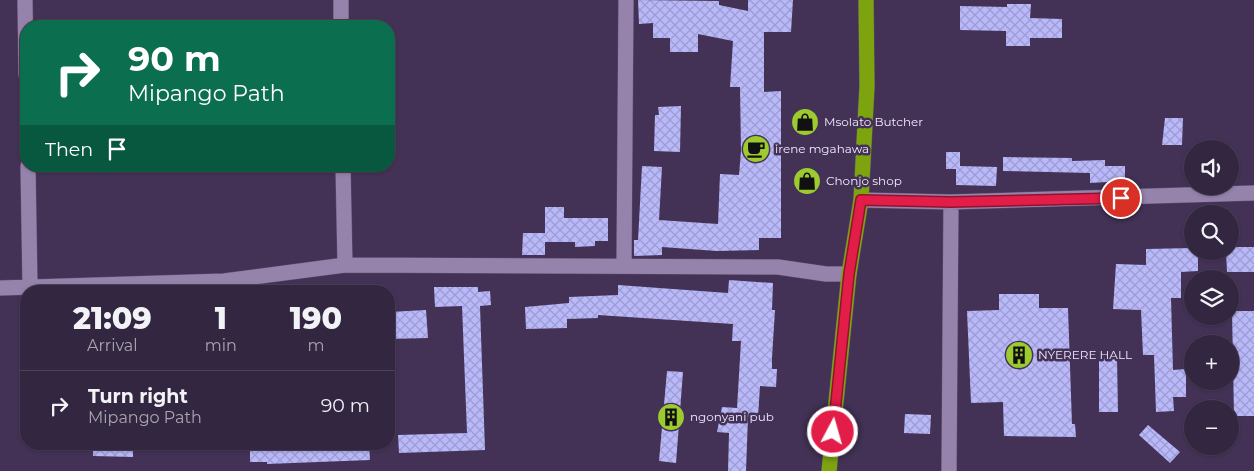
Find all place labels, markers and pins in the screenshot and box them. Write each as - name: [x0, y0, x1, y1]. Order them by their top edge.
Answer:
- shop icon: Msolato Butcher: [790, 107, 820, 137]
- place label: Msolato Butcher: [824, 114, 923, 129]
- cafe icon: irene mgahawa: [741, 134, 771, 164]
- place label: irene mgahawa: [775, 141, 869, 156]
- shop icon: Chonjo shop: [792, 166, 822, 196]
- place label: Chonjo shop: [826, 173, 902, 188]
- pin: [1100, 177, 1142, 219]
- building icon: NYERERE HALL: [1004, 340, 1034, 370]
- place label: NYERERE HALL: [1038, 347, 1132, 362]
- building icon: ngonyani pub: [656, 402, 686, 432]
- place label: ngonyani pub: [690, 409, 774, 424]

